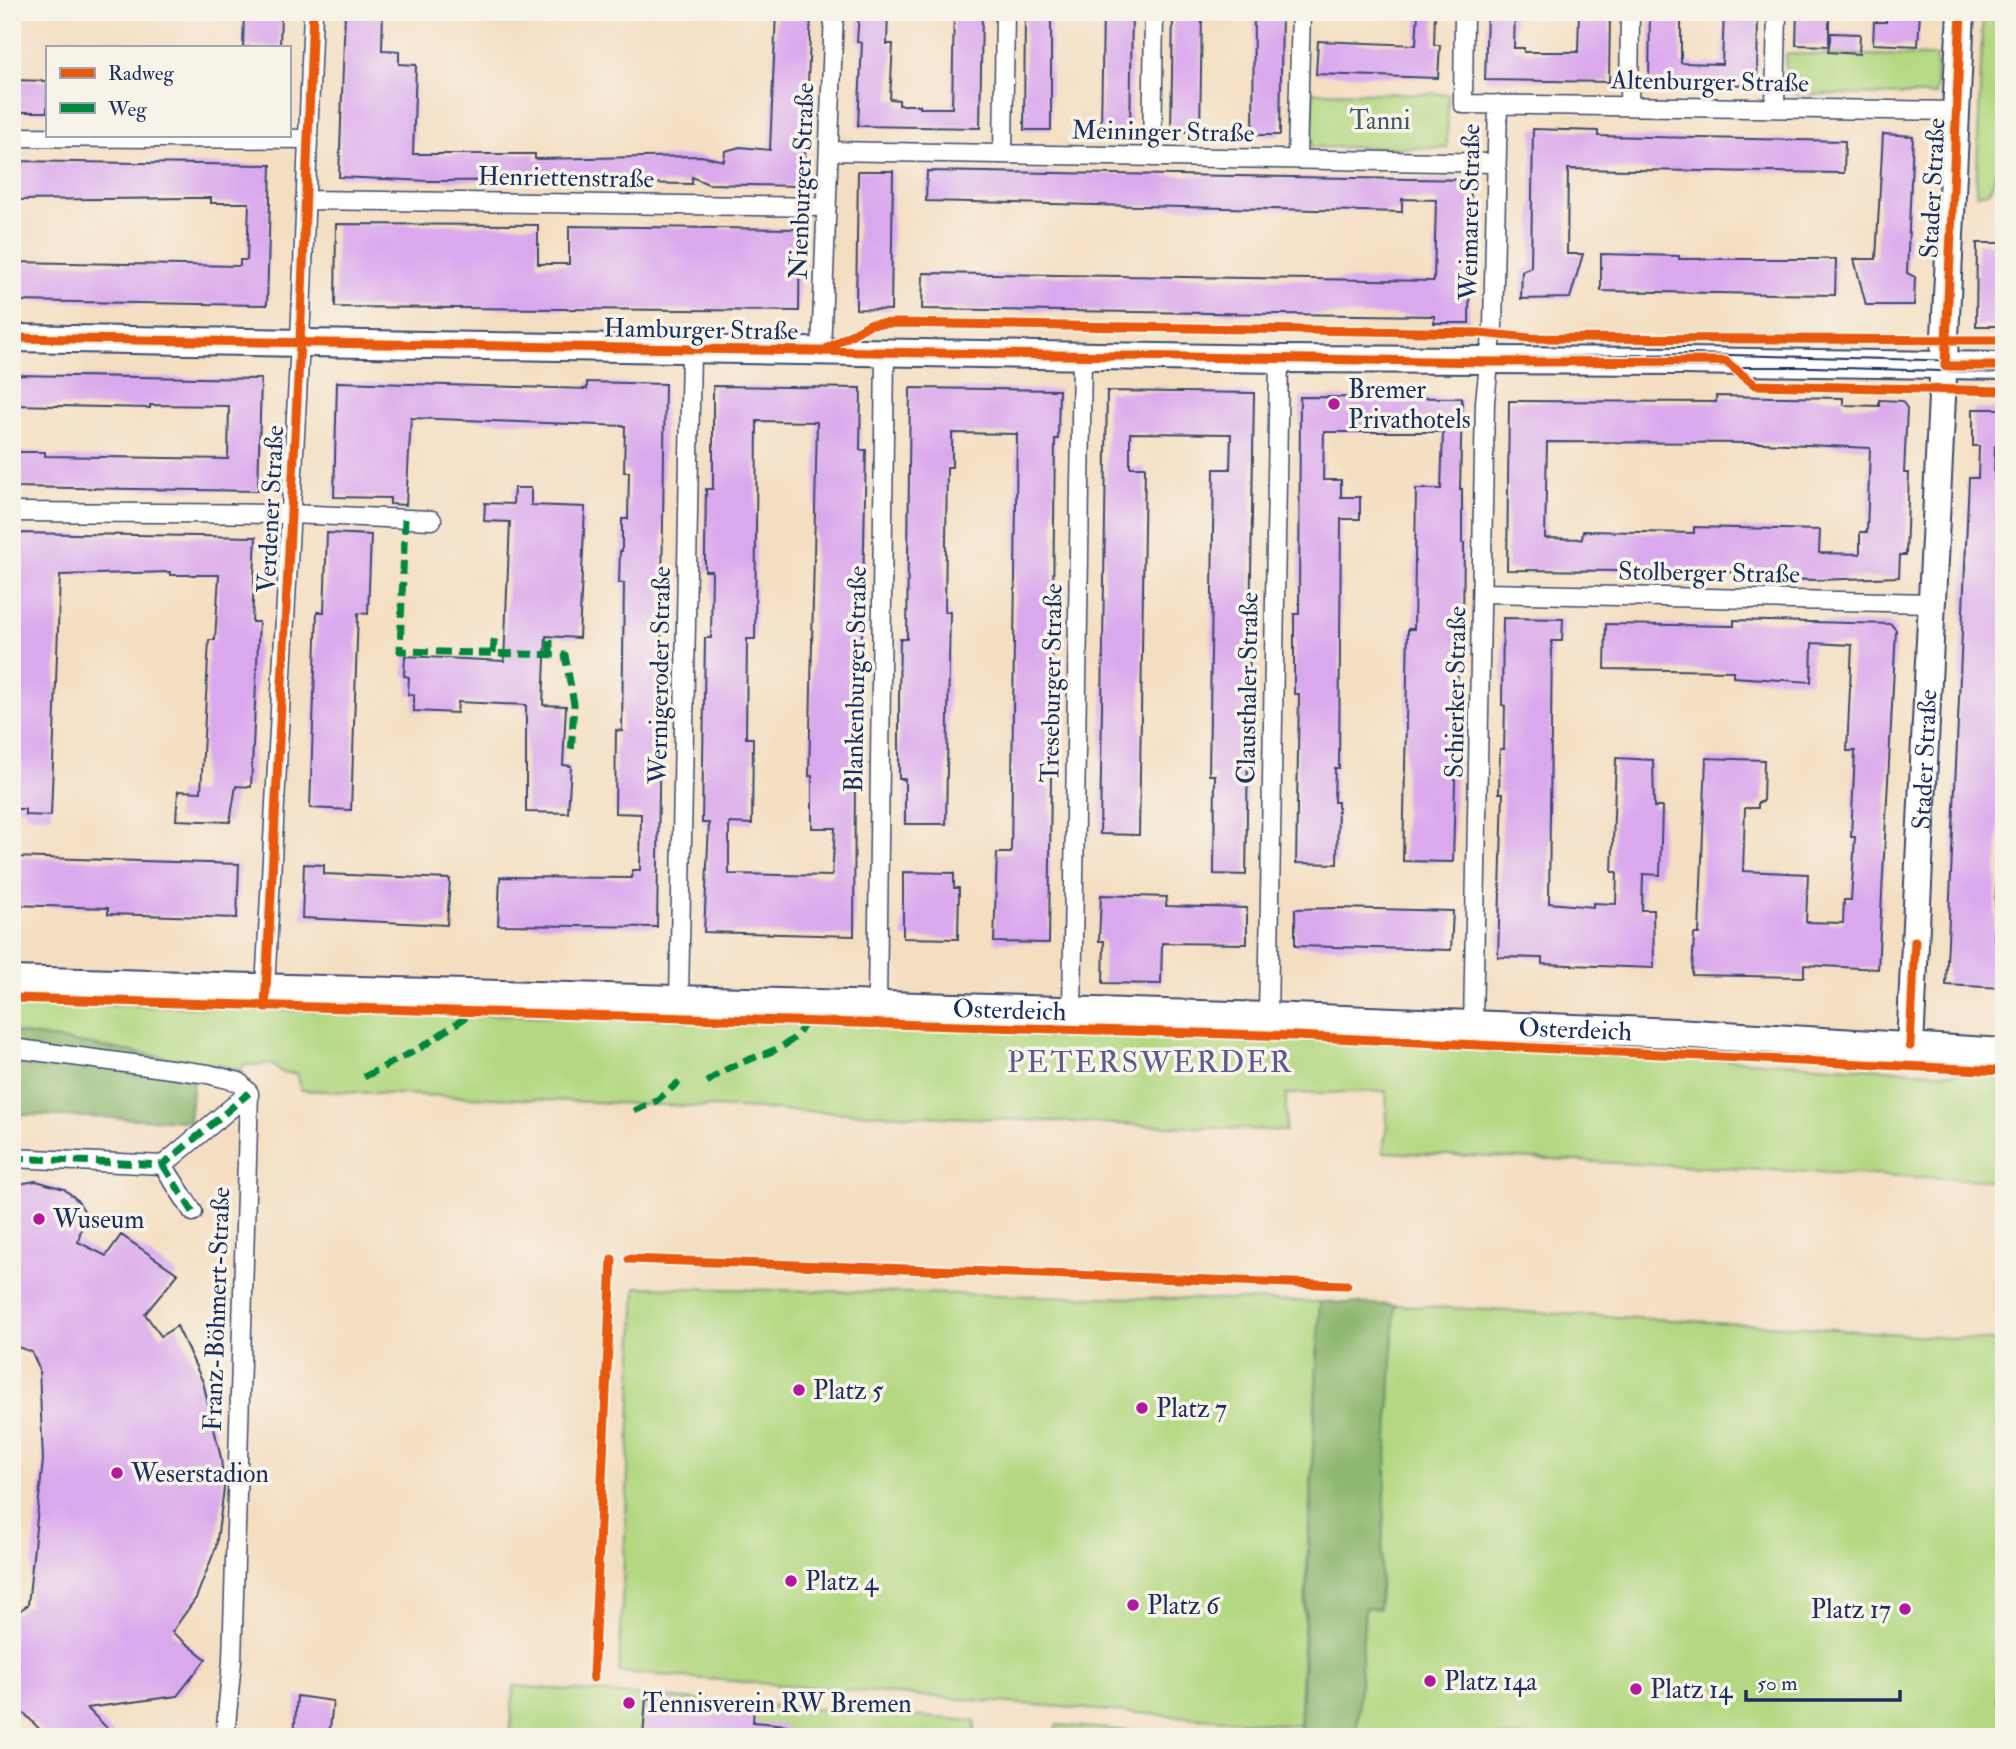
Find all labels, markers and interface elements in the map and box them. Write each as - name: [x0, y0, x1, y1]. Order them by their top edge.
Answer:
- legend: [46, 46, 290, 136]
- text: Radweg: [108, 60, 174, 87]
- street label: Altenburger Straße: [1610, 64, 1810, 100]
- street label: Nienburger Straße: [783, 82, 821, 280]
- text: Weg: [107, 96, 147, 123]
- park label: Tanni: [1350, 105, 1410, 137]
- street label: Meininger Straße: [1071, 114, 1255, 150]
- street label: Stader Straße: [1913, 117, 1953, 259]
- street label: Weimarer Straße: [1452, 123, 1488, 302]
- street label: Henriettenstraße: [478, 160, 655, 196]
- street label: Hamburger Straße: [603, 312, 799, 348]
- place label: Bremer Privathotels: [1348, 374, 1471, 436]
- marker: Bremer Privathotels: [1326, 396, 1342, 412]
- street label: Verdener Straße: [251, 424, 291, 594]
- street label: Stolberger Straße: [1618, 555, 1800, 591]
- street label: Blankenburger Straße: [838, 565, 874, 793]
- street label: Wernigeroder Straße: [642, 566, 678, 785]
- street label: Treseburger Straße: [1034, 583, 1070, 783]
- street label: Clausthaler Straße: [1230, 591, 1266, 784]
- street label: Schierker Straße: [1439, 606, 1474, 778]
- street label: Stader Straße: [1906, 688, 1945, 830]
- street label: Osterdeich: [952, 993, 1067, 1028]
- street label: Osterdeich: [1518, 1012, 1633, 1048]
- district label: PETERSWERDER: [1007, 1044, 1293, 1081]
- street label: Franz-Böhmert-Straße: [197, 1186, 237, 1432]
- place label: Wuseum: [52, 1204, 144, 1236]
- marker: Wuseum: [31, 1211, 47, 1227]
- place label: Platz 5: [813, 1375, 884, 1407]
- marker: Platz 5: [791, 1382, 807, 1398]
- place label: Platz 7: [1156, 1393, 1227, 1425]
- marker: Platz 7: [1134, 1400, 1150, 1416]
- place label: Weserstadion: [130, 1458, 269, 1490]
- marker: Weserstadion: [109, 1465, 125, 1481]
- place label: Platz 4: [805, 1566, 879, 1598]
- marker: Platz 4: [783, 1573, 799, 1589]
- place label: Platz 6: [1147, 1590, 1221, 1622]
- place label: Platz 17: [1811, 1594, 1891, 1626]
- marker: Platz 6: [1125, 1597, 1141, 1613]
- marker: Platz 17: [1897, 1601, 1913, 1617]
- scale bar: [1746, 1658, 1900, 1702]
- place label: Platz 14a: [1444, 1666, 1537, 1698]
- text: 50 m: [1757, 1670, 1798, 1697]
- marker: Platz 14a: [1422, 1673, 1438, 1689]
- place label: Platz 14: [1650, 1674, 1733, 1706]
- marker: Platz 14: [1628, 1681, 1644, 1697]
- place label: Tennisverein RW Bremen: [643, 1688, 912, 1720]
- marker: Tennisverein RW Bremen: [621, 1695, 637, 1711]

